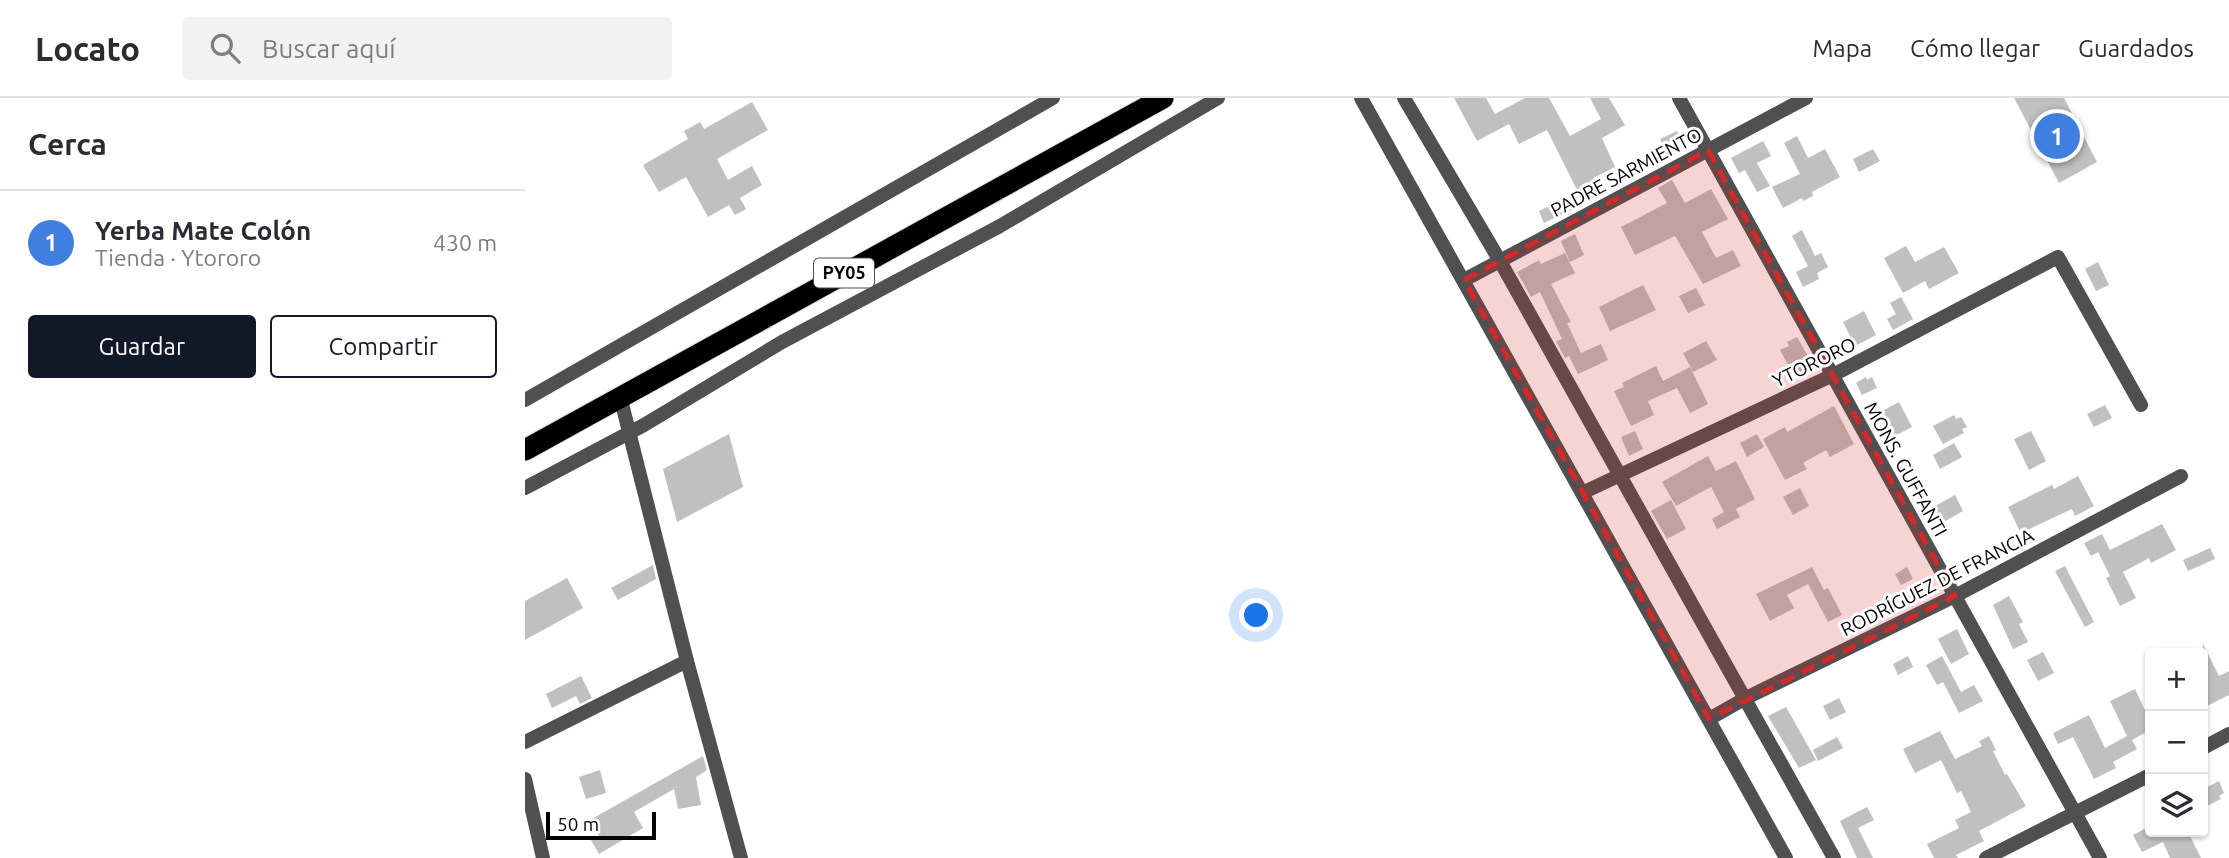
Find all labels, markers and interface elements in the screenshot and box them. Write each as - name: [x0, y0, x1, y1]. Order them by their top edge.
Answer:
- search box: [182, 17, 672, 80]
- icon: search: [206, 29, 244, 67]
- text: Locato: [35, 30, 140, 67]
- text: Buscar aquí: [262, 34, 396, 63]
- text: Mapa: [1812, 35, 1872, 62]
- text: Cómo llegar: [1910, 35, 2040, 62]
- text: Guardados: [2078, 35, 2194, 62]
- pin: 1: [2034, 110, 2080, 162]
- street label: PADRE SARMIENTO: [1547, 123, 1705, 221]
- text: Cerca: [28, 127, 107, 161]
- text: Yerba Mate Colón: [95, 216, 311, 245]
- text: 1: [45, 230, 57, 255]
- text: 430 m: [433, 230, 497, 255]
- text: Tienda · Ytororo: [95, 245, 261, 270]
- road number: PY05: [814, 258, 874, 288]
- button: Guardar: [28, 315, 256, 378]
- button: Compartir: [270, 315, 497, 378]
- street label: YTORORO: [1769, 332, 1859, 392]
- street label: MONS. GUFFANTI: [1860, 398, 1952, 540]
- street label: RODRÍGUEZ DE FRANCIA: [1837, 523, 2038, 640]
- your location: [1239, 598, 1273, 632]
- map controls: [2145, 648, 2208, 837]
- button: +: [2145, 648, 2208, 711]
- button: −: [2145, 711, 2208, 774]
- button: layers: [2145, 774, 2208, 837]
- scale bar: [546, 809, 656, 841]
- text: 50 m: [557, 813, 599, 835]

